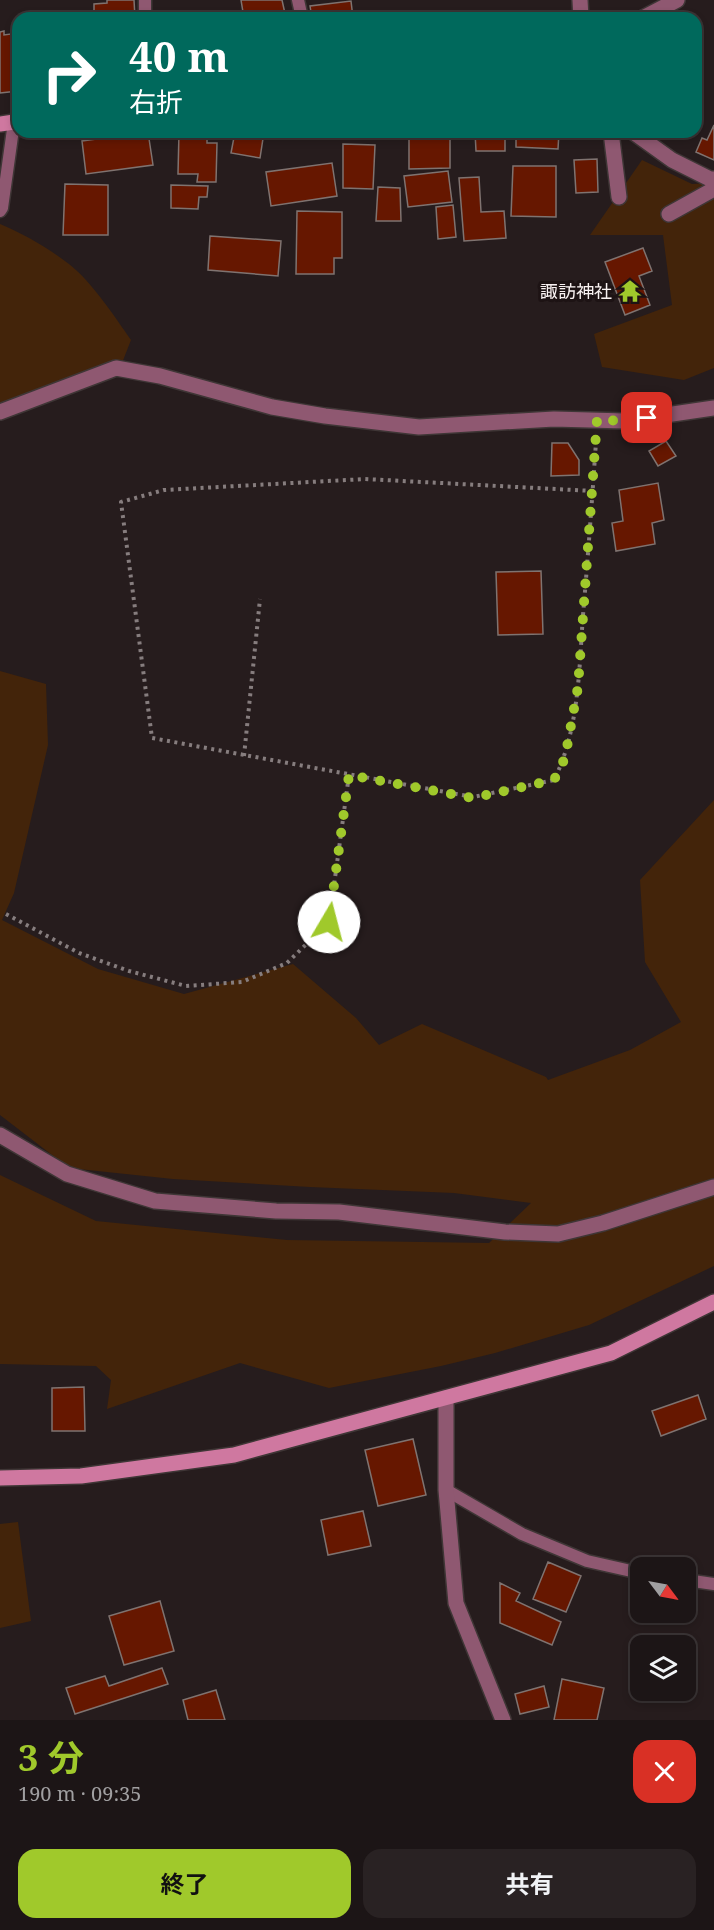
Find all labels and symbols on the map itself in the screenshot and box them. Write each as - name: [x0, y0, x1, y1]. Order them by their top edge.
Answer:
- temple icon: 諏訪神社: [617, 278, 643, 304]
- place label: 諏訪神社: [540, 279, 612, 303]
- pin: [621, 392, 672, 443]
- position arrow: [297, 890, 361, 954]
- north arrow: [630, 1557, 696, 1623]

